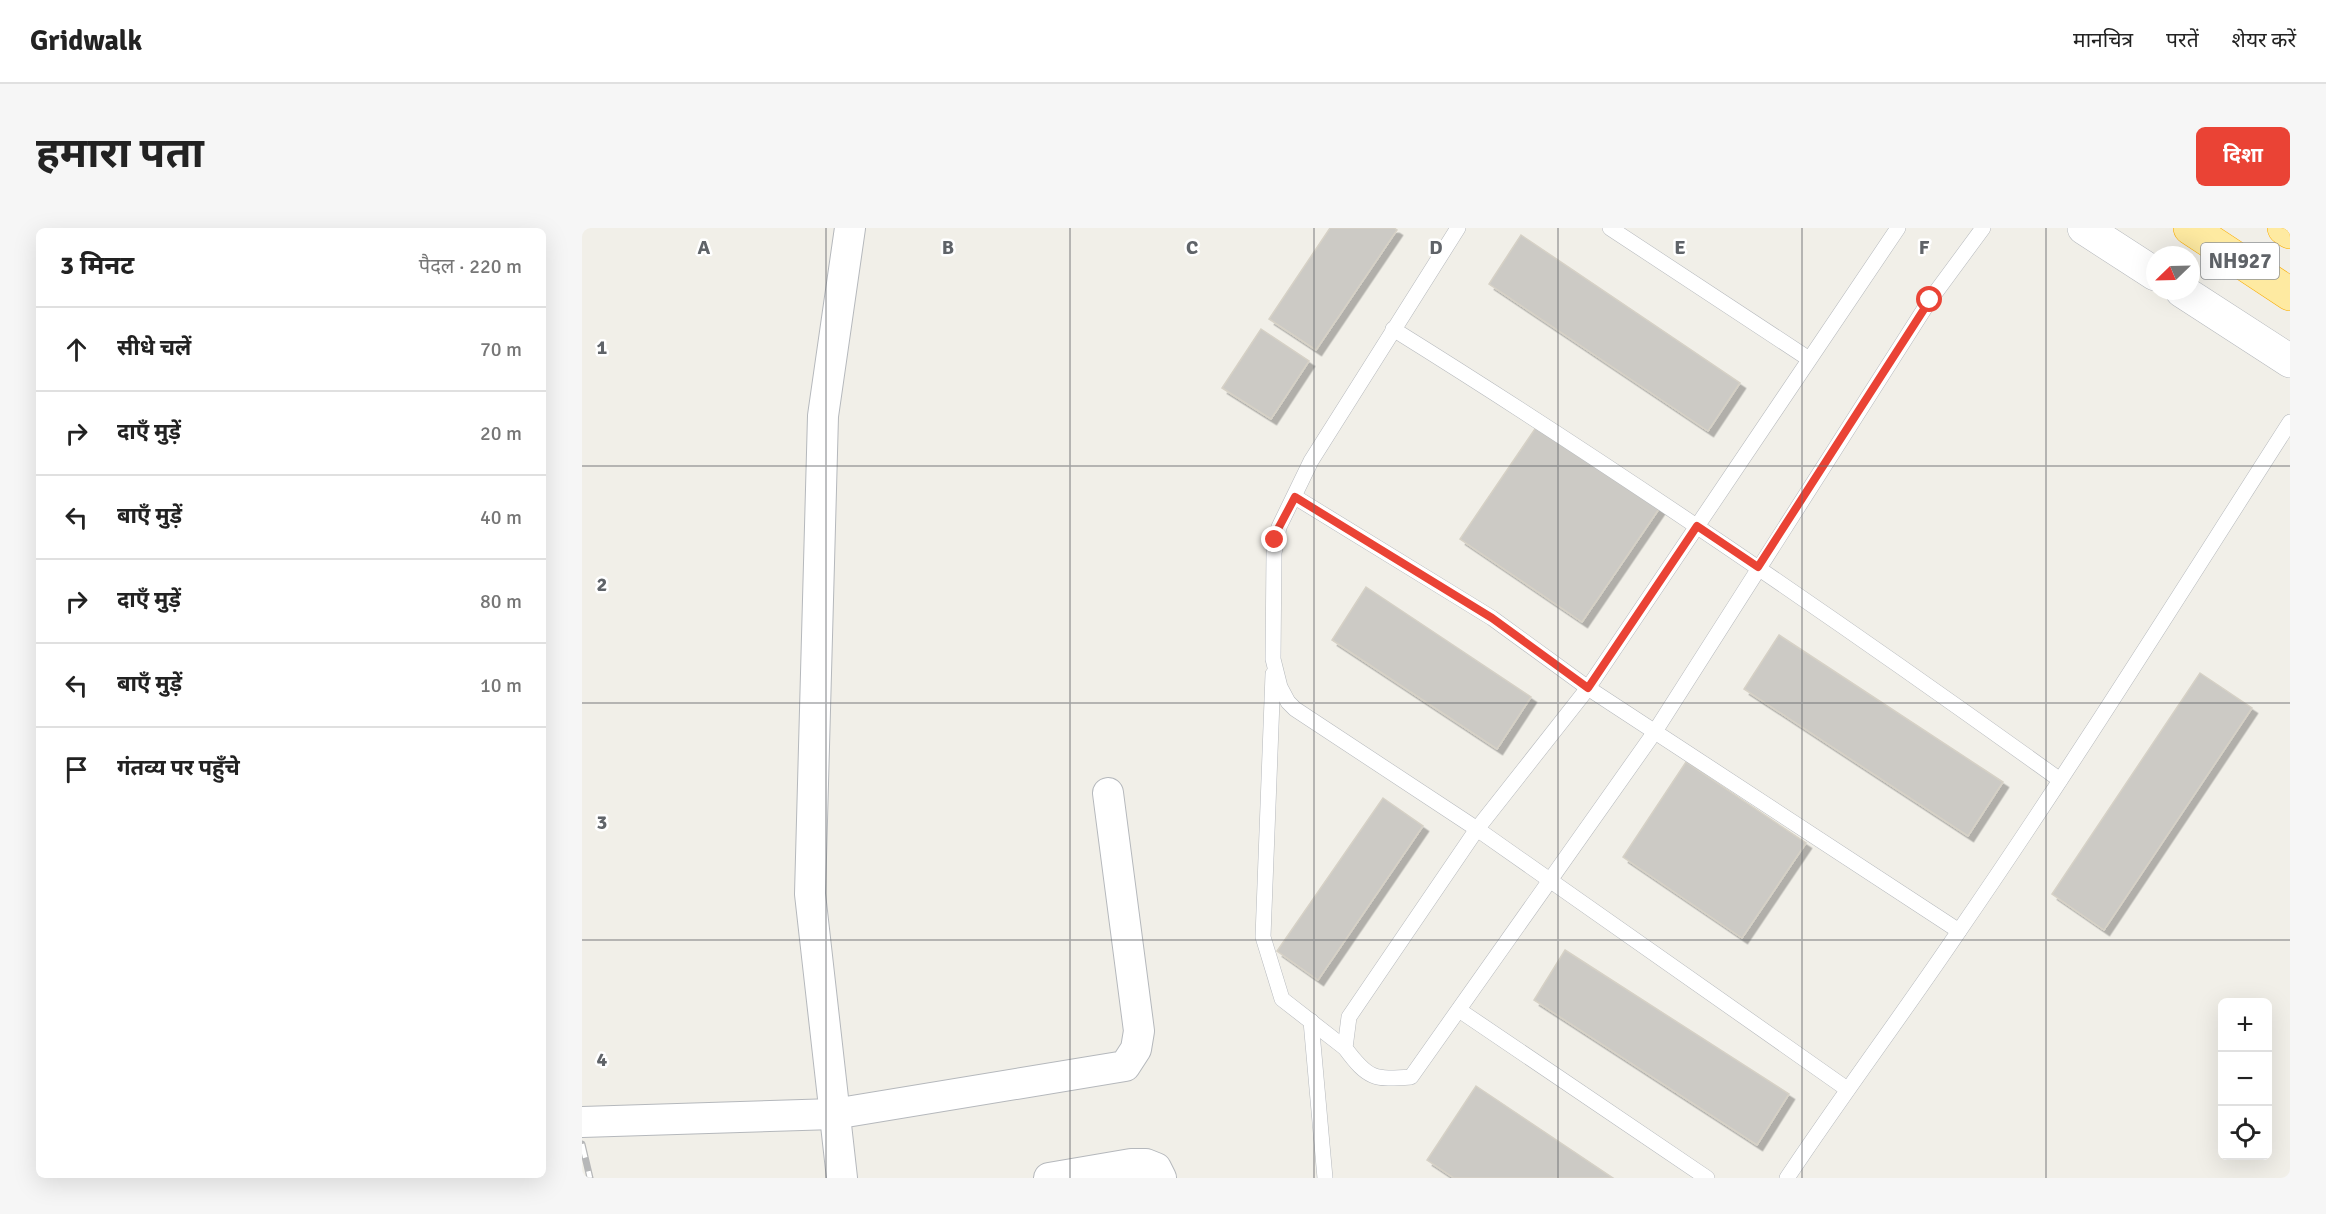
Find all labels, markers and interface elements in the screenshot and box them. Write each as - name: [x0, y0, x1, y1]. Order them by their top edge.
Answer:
- text: Gridwalk: [30, 24, 142, 58]
- text: मानचित्र: [2073, 27, 2133, 53]
- text: परतें: [2166, 27, 2199, 53]
- text: शेयर करें: [2232, 27, 2296, 53]
- button: दिशा: [2196, 127, 2290, 186]
- text: हमारा पता: [36, 128, 204, 179]
- text: A: [698, 235, 711, 260]
- text: B: [942, 235, 954, 260]
- text: C: [1186, 235, 1198, 260]
- text: D: [1429, 235, 1443, 260]
- text: E: [1674, 235, 1686, 260]
- text: F: [1919, 235, 1930, 260]
- road number: NH927: [2201, 243, 2279, 279]
- north arrow: [2146, 246, 2200, 300]
- text: 3 मिनट: [60, 250, 134, 282]
- text: पैदल · 220 m: [419, 254, 522, 279]
- route start: [1916, 286, 1942, 312]
- icon: ahead: [60, 333, 93, 366]
- text: सीधे चलें: [117, 334, 191, 361]
- text: 1: [597, 335, 608, 360]
- text: 70 m: [480, 337, 522, 362]
- icon: right: [60, 417, 93, 450]
- text: दाएँ मुड़ें: [117, 418, 181, 445]
- text: 20 m: [480, 421, 522, 446]
- icon: left: [60, 501, 93, 534]
- text: बाएँ मुड़ें: [117, 502, 182, 529]
- text: 40 m: [480, 505, 522, 530]
- route end: [1261, 526, 1287, 552]
- text: 2: [597, 572, 607, 597]
- icon: right: [60, 585, 93, 618]
- text: दाएँ मुड़ें: [117, 586, 181, 613]
- text: 80 m: [480, 589, 522, 614]
- icon: left: [60, 669, 93, 702]
- text: बाएँ मुड़ें: [117, 670, 182, 697]
- text: 10 m: [480, 673, 522, 698]
- icon: arrive: [60, 753, 93, 786]
- text: गंतव्य पर पहुँचे: [117, 754, 240, 781]
- text: 3: [597, 810, 607, 835]
- map controls: [2218, 998, 2272, 1160]
- button: +: [2218, 998, 2272, 1052]
- text: 4: [597, 1047, 608, 1072]
- button: −: [2218, 1052, 2272, 1106]
- button: locate: [2218, 1106, 2272, 1160]

